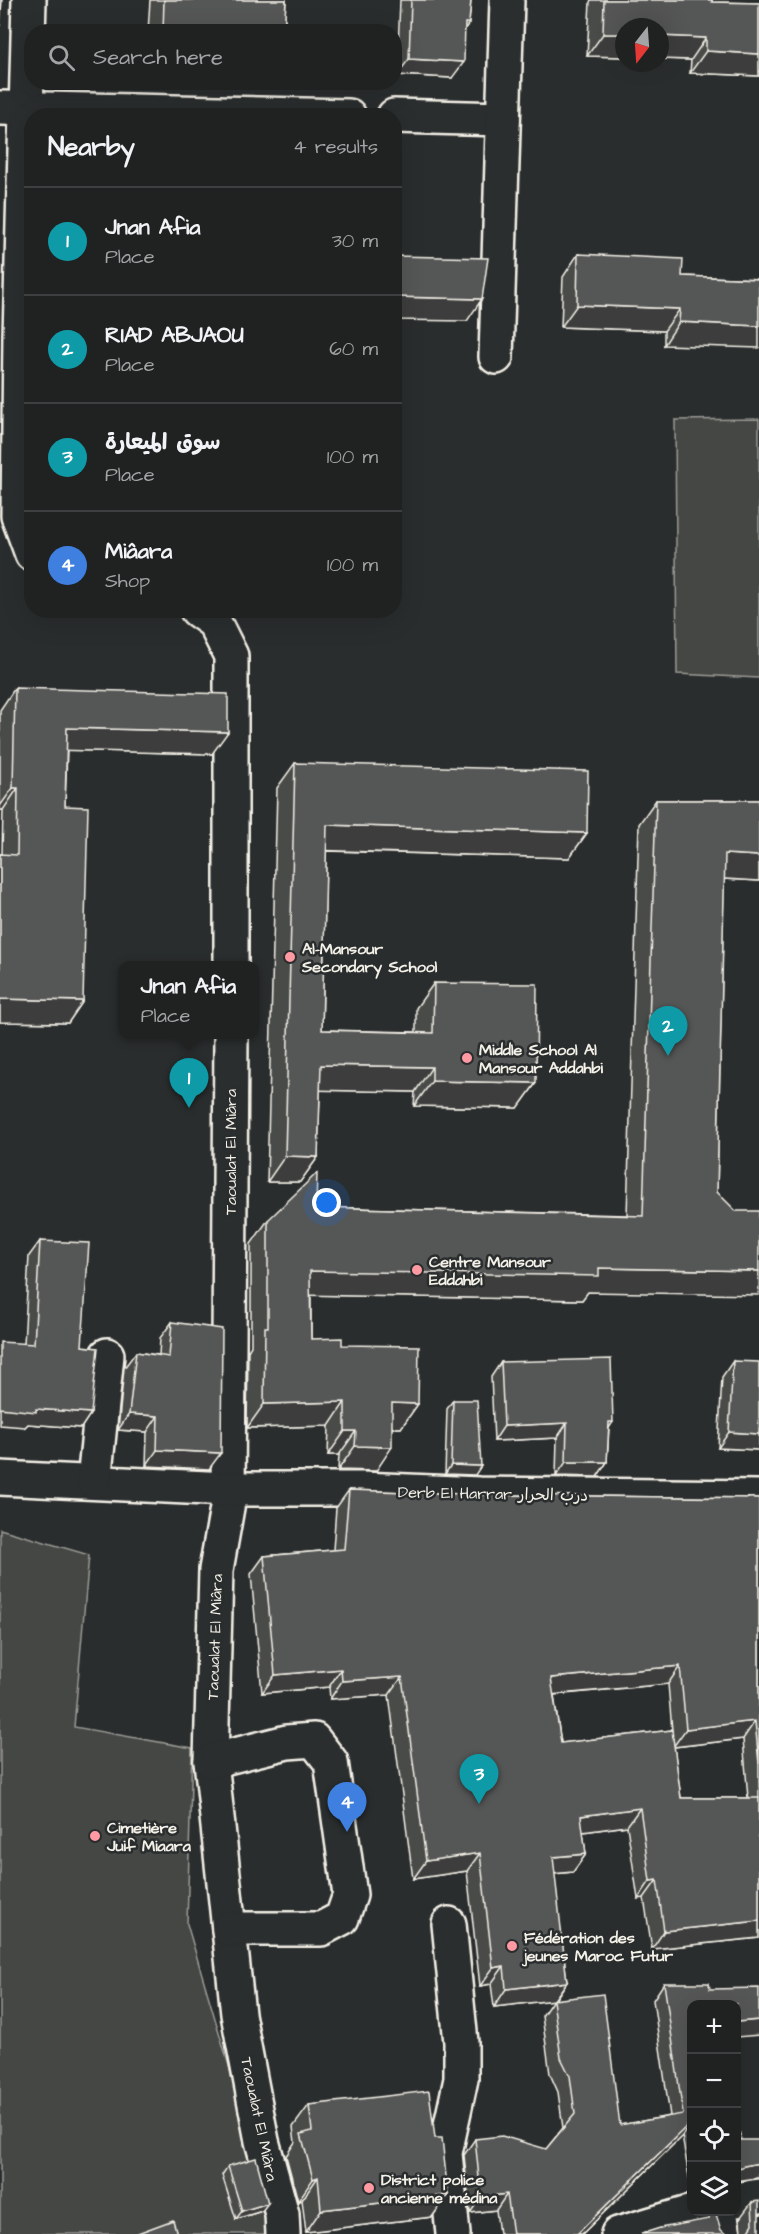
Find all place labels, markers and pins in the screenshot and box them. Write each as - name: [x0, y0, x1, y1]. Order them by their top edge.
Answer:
- place label: Al-Mansour Secondary School: [301, 938, 438, 979]
- marker: Al-Mansour Secondary School: [283, 950, 297, 964]
- pin: 2: [648, 1006, 688, 1056]
- place label: Middle School Al Mansour Addahbi: [479, 1039, 603, 1079]
- marker: Middle School Al Mansour Addahbi: [460, 1051, 474, 1065]
- pin: 1: [170, 1058, 208, 1108]
- place label: Centre Mansour Eddahbi: [429, 1251, 551, 1291]
- marker: Centre Mansour Eddahbi: [410, 1263, 424, 1277]
- pin: 3: [460, 1754, 498, 1804]
- pin: 4: [328, 1782, 366, 1832]
- place label: Cimetière Juif Miaara: [106, 1817, 192, 1857]
- marker: Cimetière Juif Miaara: [88, 1829, 102, 1843]
- place label: Fédération des jeunes Maroc Futur: [521, 1927, 673, 1967]
- marker: Fédération des jeunes Maroc Futur: [505, 1939, 519, 1953]
- place label: District police ancienne médina: [380, 2169, 498, 2209]
- marker: District police ancienne médina: [362, 2181, 376, 2195]

